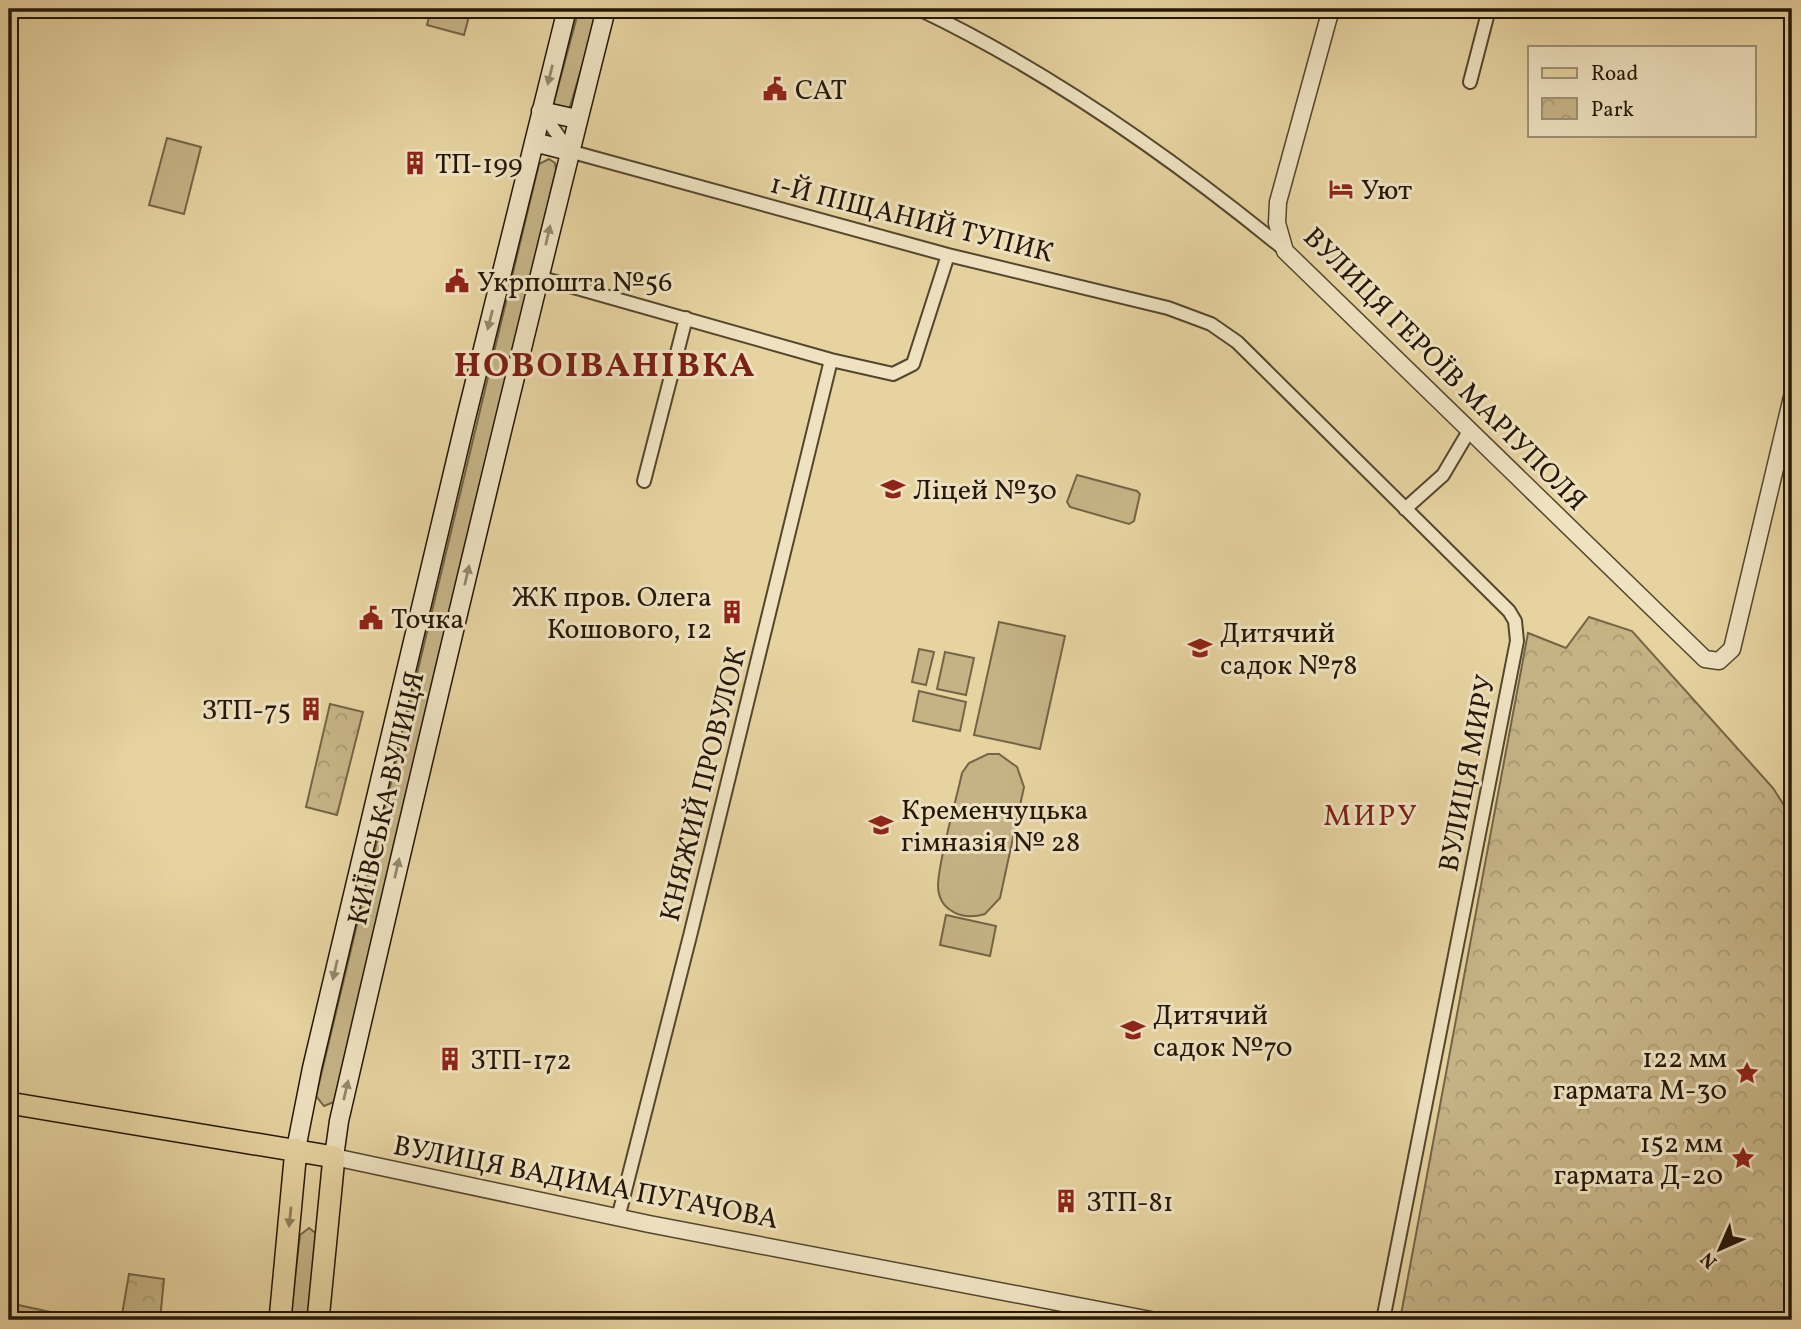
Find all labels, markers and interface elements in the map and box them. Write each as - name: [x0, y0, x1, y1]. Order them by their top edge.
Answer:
- legend: [1528, 46, 1756, 136]
- text: Road: [1591, 60, 1638, 89]
- one-way arrow: [544, 64, 555, 86]
- place label: САТ: [795, 72, 847, 111]
- public building icon: САТ: [761, 75, 789, 103]
- text: Park: [1591, 96, 1634, 125]
- place label: ТП-199: [435, 146, 523, 185]
- building icon: ТП-199: [401, 149, 429, 177]
- street label: 1-Й ПІЩАНИЙ ТУПИК: [765, 165, 1057, 274]
- place label: Уют: [1361, 172, 1412, 211]
- hotel icon: Уют: [1327, 175, 1355, 203]
- street label: ВУЛИЦЯ ГЕРОЇВ МАРІУПОЛЯ: [1294, 219, 1595, 520]
- one-way arrow: [543, 224, 554, 246]
- place label: Укрпошта №56: [477, 264, 672, 303]
- public building icon: Укрпошта №56: [443, 267, 471, 295]
- one-way arrow: [484, 309, 495, 331]
- district label: НОВОІВАНІВКА: [454, 343, 756, 391]
- place label: Ліцей №30: [913, 472, 1057, 511]
- school or university icon: Ліцей №30: [879, 475, 907, 503]
- one-way arrow: [462, 564, 473, 586]
- place label: ЖК пров. Олега Кошового, 12: [512, 579, 712, 650]
- building icon: ЖК пров. Олега Кошового, 12: [718, 598, 746, 626]
- place label: Точка: [391, 601, 464, 640]
- public building icon: Точка: [357, 604, 385, 632]
- place label: Дитячий садок №78: [1220, 615, 1357, 686]
- school or university icon: Дитячий садок №78: [1186, 634, 1214, 662]
- street label: КНЯЖИЙ ПРОВУЛОК: [651, 643, 757, 926]
- street label: КИЇВСЬКА ВУЛИЦЯ: [339, 668, 436, 929]
- street label: ВУЛИЦЯ МИРУ: [1430, 672, 1507, 875]
- place label: ЗТП-75: [201, 692, 291, 731]
- building icon: ЗТП-75: [297, 695, 325, 723]
- place label: Кременчуцька гімназія № 28: [901, 792, 1089, 863]
- district label: МИРУ: [1323, 796, 1419, 838]
- school or university icon: Кременчуцька гімназія № 28: [867, 811, 895, 839]
- one-way arrow: [392, 857, 403, 879]
- one-way arrow: [329, 959, 340, 981]
- place label: Дитячий садок №70: [1153, 997, 1293, 1068]
- school or university icon: Дитячий садок №70: [1119, 1016, 1147, 1044]
- place label: 122 мм гармата М-30: [1553, 1040, 1727, 1111]
- place label: ЗТП-172: [470, 1042, 571, 1081]
- building icon: ЗТП-172: [436, 1045, 464, 1073]
- place icon: 122 мм гармата М-30: [1733, 1059, 1761, 1087]
- one-way arrow: [341, 1079, 352, 1101]
- place label: 152 мм гармата Д-20: [1554, 1125, 1723, 1196]
- street label: ВУЛИЦЯ ВАДИМА ПУГАЧОВА: [390, 1127, 782, 1240]
- place icon: 152 мм гармата Д-20: [1729, 1144, 1757, 1172]
- place label: ЗТП-81: [1086, 1184, 1174, 1223]
- building icon: ЗТП-81: [1052, 1187, 1080, 1215]
- one-way arrow: [285, 1206, 296, 1228]
- north arrow: [1686, 1214, 1756, 1284]
- text: N: [1695, 1245, 1723, 1274]

